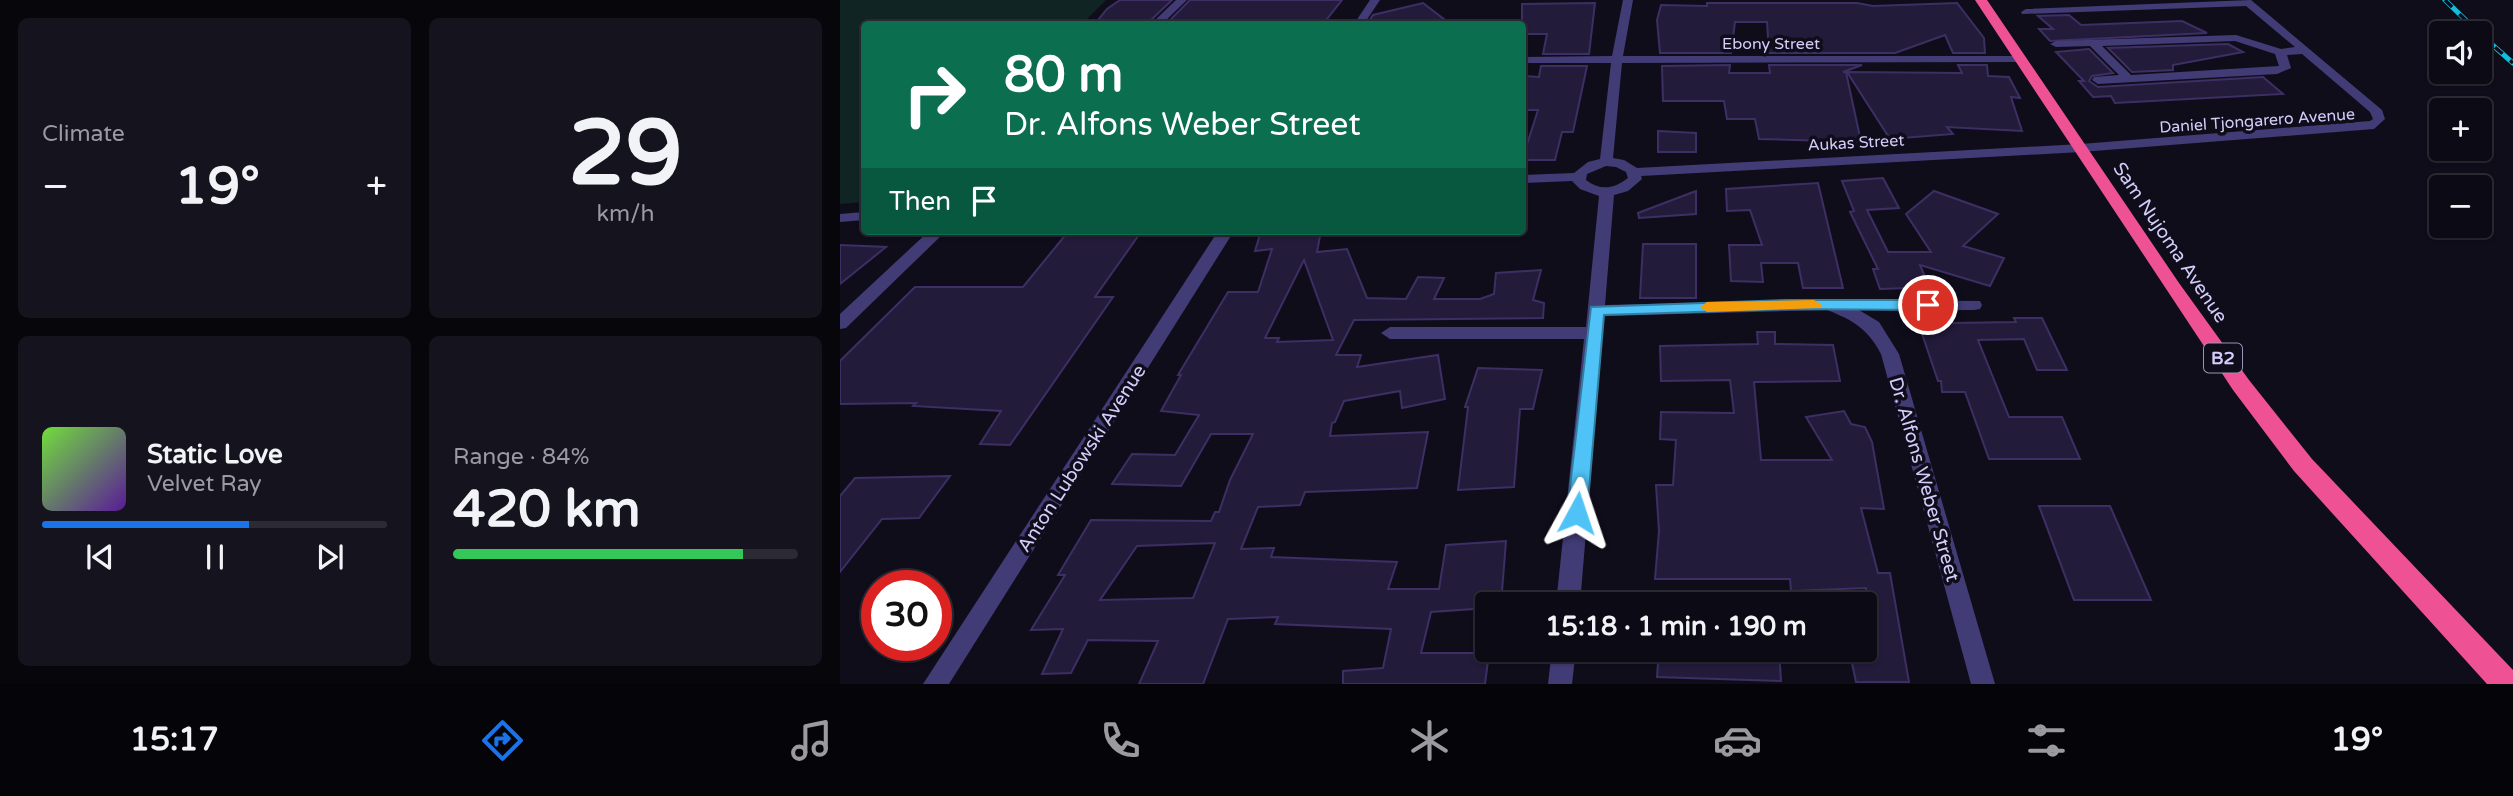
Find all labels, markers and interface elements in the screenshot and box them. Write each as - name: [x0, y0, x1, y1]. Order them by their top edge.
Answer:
- map controls: [2429, 21, 2492, 238]
- button: sound: [2429, 21, 2492, 84]
- street label: Ebony Street: [1722, 34, 1820, 54]
- text: 80 m: [1004, 46, 1123, 105]
- icon: right: [889, 49, 980, 140]
- button: +: [2429, 98, 2492, 161]
- text: 29: [568, 99, 683, 209]
- street label: Daniel Tjongarero Avenue: [2159, 104, 2356, 138]
- text: Dr. Alfons Weber Street: [1004, 106, 1361, 144]
- text: Climate: [42, 120, 125, 148]
- street label: Aukas Street: [1807, 130, 1905, 156]
- text: 19°: [175, 155, 260, 218]
- street label: Sam Nujoma Avenue: [2108, 158, 2232, 327]
- text: −: [42, 164, 69, 210]
- text: +: [366, 164, 387, 210]
- button: −: [2429, 175, 2492, 238]
- icon: arrive: [965, 182, 1003, 220]
- text: Then: [889, 186, 951, 217]
- text: km/h: [597, 200, 654, 228]
- pin: [1898, 275, 1958, 335]
- icon: arrive: [1909, 286, 1947, 324]
- road number: B2: [2204, 344, 2242, 372]
- street label: Anton Lubowski Avenue: [1013, 361, 1151, 556]
- street label: Dr. Alfons Weber Street: [1884, 374, 1964, 584]
- text: Static Love: [147, 439, 283, 470]
- text: Range · 84%: [453, 443, 589, 471]
- text: Velvet Ray: [147, 470, 262, 498]
- position arrow: [1540, 476, 1614, 550]
- text: 420 km: [453, 478, 641, 541]
- icon: previous: [81, 538, 119, 576]
- icon: pause: [196, 538, 234, 576]
- icon: next: [311, 538, 349, 576]
- speed limit sign: 30: [861, 570, 952, 661]
- text: 15:18 · 1 min · 190 m: [1545, 611, 1807, 642]
- icon: directions: [478, 716, 527, 765]
- icon: music: [787, 716, 836, 765]
- icon: phone: [1096, 716, 1145, 765]
- icon: climate: [1405, 716, 1454, 765]
- icon: car: [1713, 716, 1762, 765]
- icon: filters: [2022, 716, 2071, 765]
- text: 15:17: [130, 721, 219, 759]
- text: 19°: [2331, 721, 2383, 759]

